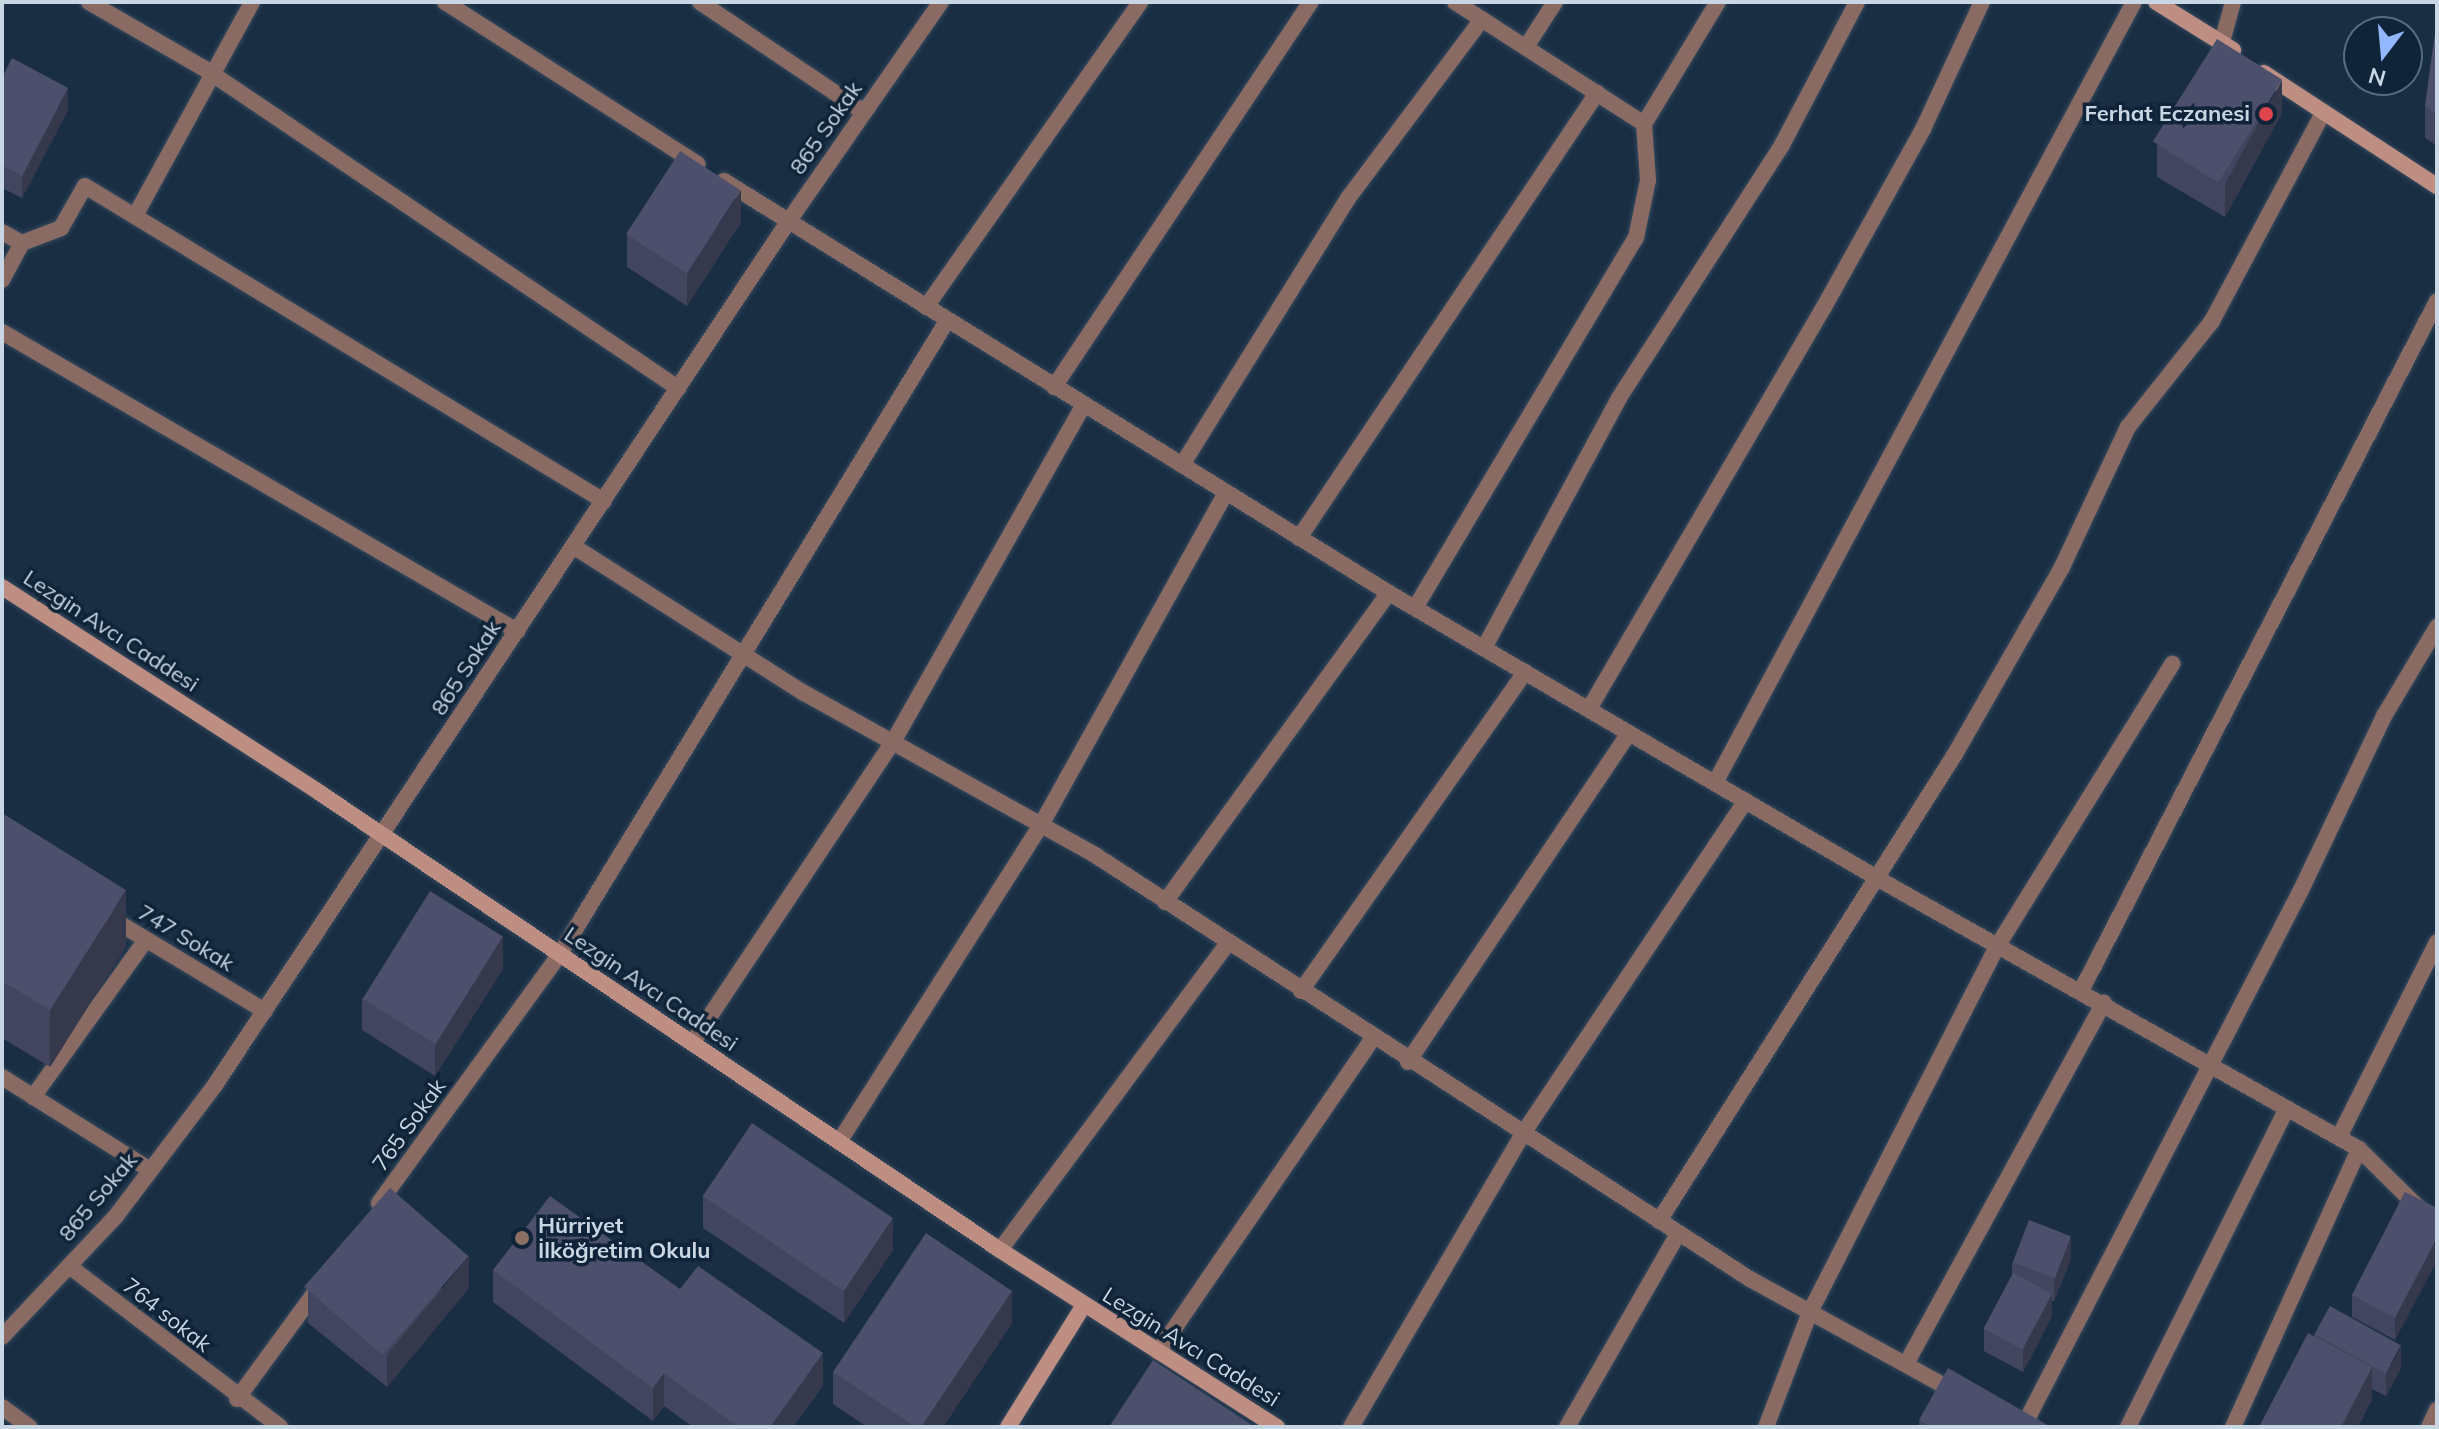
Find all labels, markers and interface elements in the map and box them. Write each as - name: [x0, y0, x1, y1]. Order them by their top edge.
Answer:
- north arrow: [2343, 16, 2423, 96]
- text: N: [2365, 61, 2389, 93]
- street label: 865 Sokak: [784, 76, 868, 180]
- place label: Ferhat Eczanesi: [2085, 101, 2250, 127]
- marker: Ferhat Eczanesi: [2257, 105, 2275, 123]
- street label: Lezgin Avcı Caddesi: [18, 565, 204, 697]
- street label: 865 Sokak: [426, 616, 506, 720]
- street label: 747 Sokak: [133, 899, 239, 977]
- street label: Lezgin Avcı Caddesi: [559, 921, 743, 1057]
- street label: 765 Sokak: [367, 1074, 451, 1176]
- street label: 865 Sokak: [53, 1147, 143, 1247]
- place label: Hürriyet İlköğretim Okulu: [538, 1212, 710, 1264]
- marker: Hürriyet İlköğretim Okulu: [513, 1229, 531, 1247]
- street label: 764 sokak: [118, 1272, 216, 1358]
- street label: Lezgin Avcı Caddesi: [1098, 1282, 1284, 1412]

